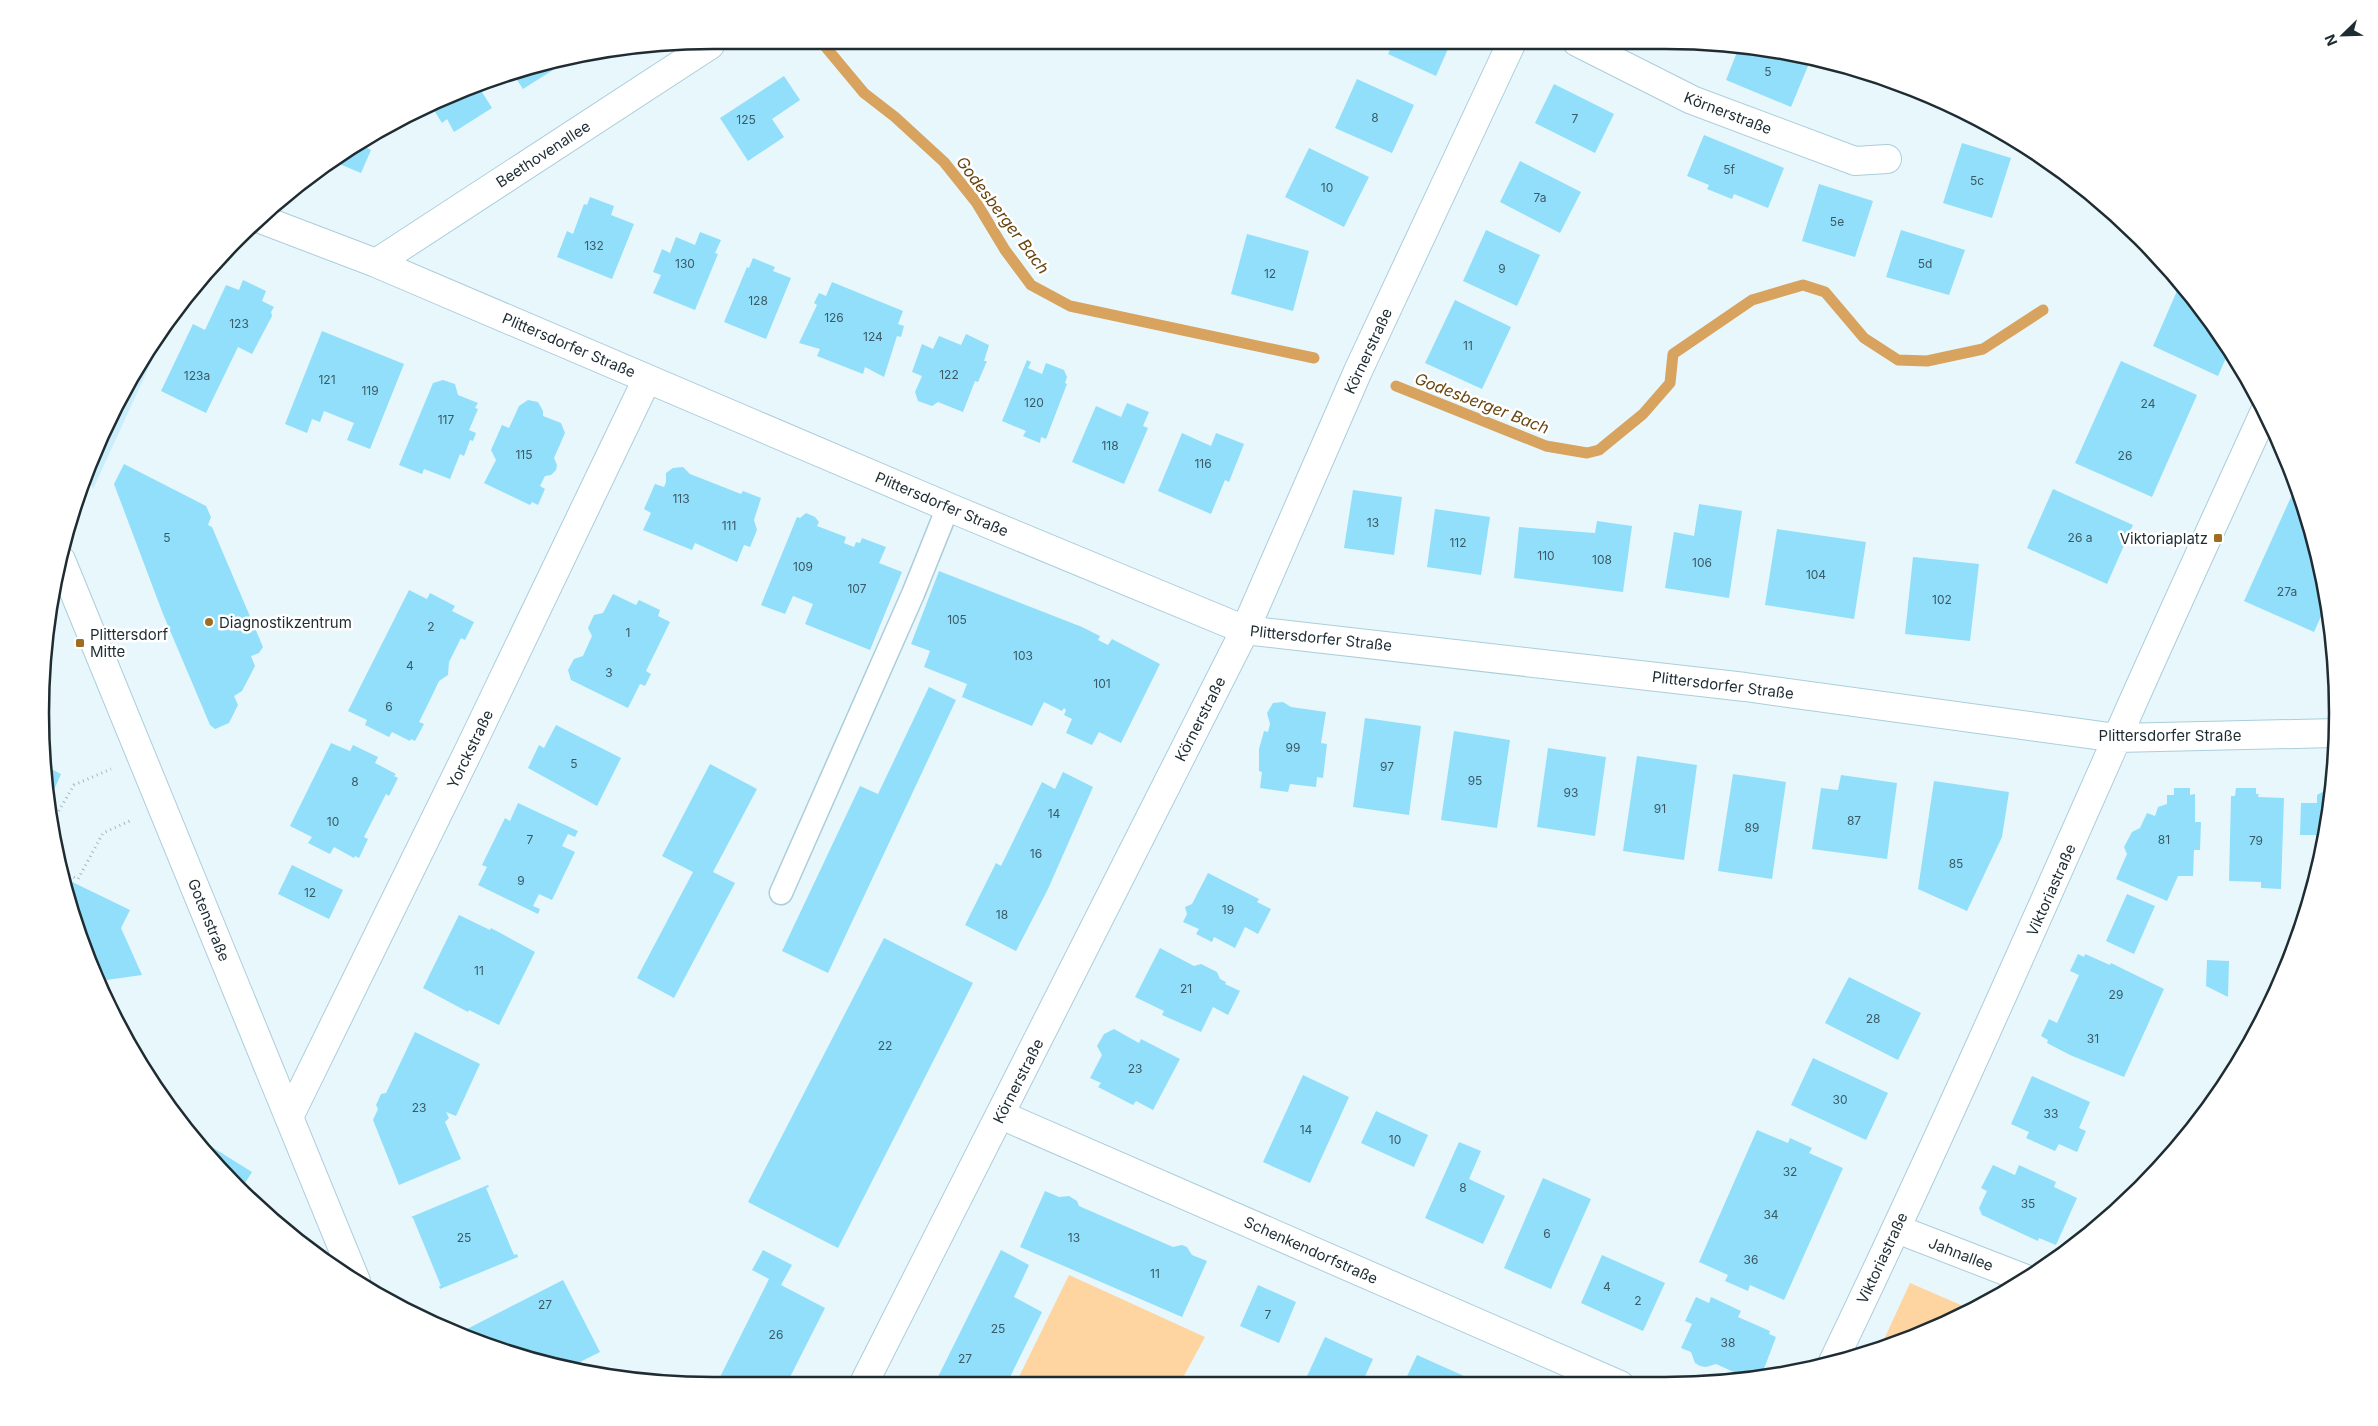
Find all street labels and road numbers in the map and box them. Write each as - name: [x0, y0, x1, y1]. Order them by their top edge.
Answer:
- street label: Körnerstraße: [1681, 88, 1775, 138]
- street label: Beethovenallee: [492, 116, 594, 192]
- street label: Körnerstraße: [1340, 305, 1396, 397]
- street label: Plittersdorfer Straße: [500, 308, 638, 382]
- street label: Plittersdorfer Straße: [873, 467, 1011, 541]
- street label: Plittersdorfer Straße: [1249, 621, 1393, 655]
- street label: Plittersdorfer Straße: [1651, 667, 1795, 703]
- street label: Körnerstraße: [1171, 673, 1229, 765]
- street label: Yorckstraße: [443, 707, 497, 791]
- street label: Plittersdorfer Straße: [2099, 726, 2241, 745]
- street label: Viktoriastraße: [2022, 841, 2080, 939]
- street label: Gotenstraße: [184, 876, 234, 964]
- street label: Körnerstraße: [989, 1035, 1047, 1127]
- street label: Viktoriastraße: [1853, 1209, 1911, 1307]
- street label: Schenkendorfstraße: [1241, 1212, 1381, 1288]
- street label: Jahnallee: [1926, 1233, 1996, 1275]

